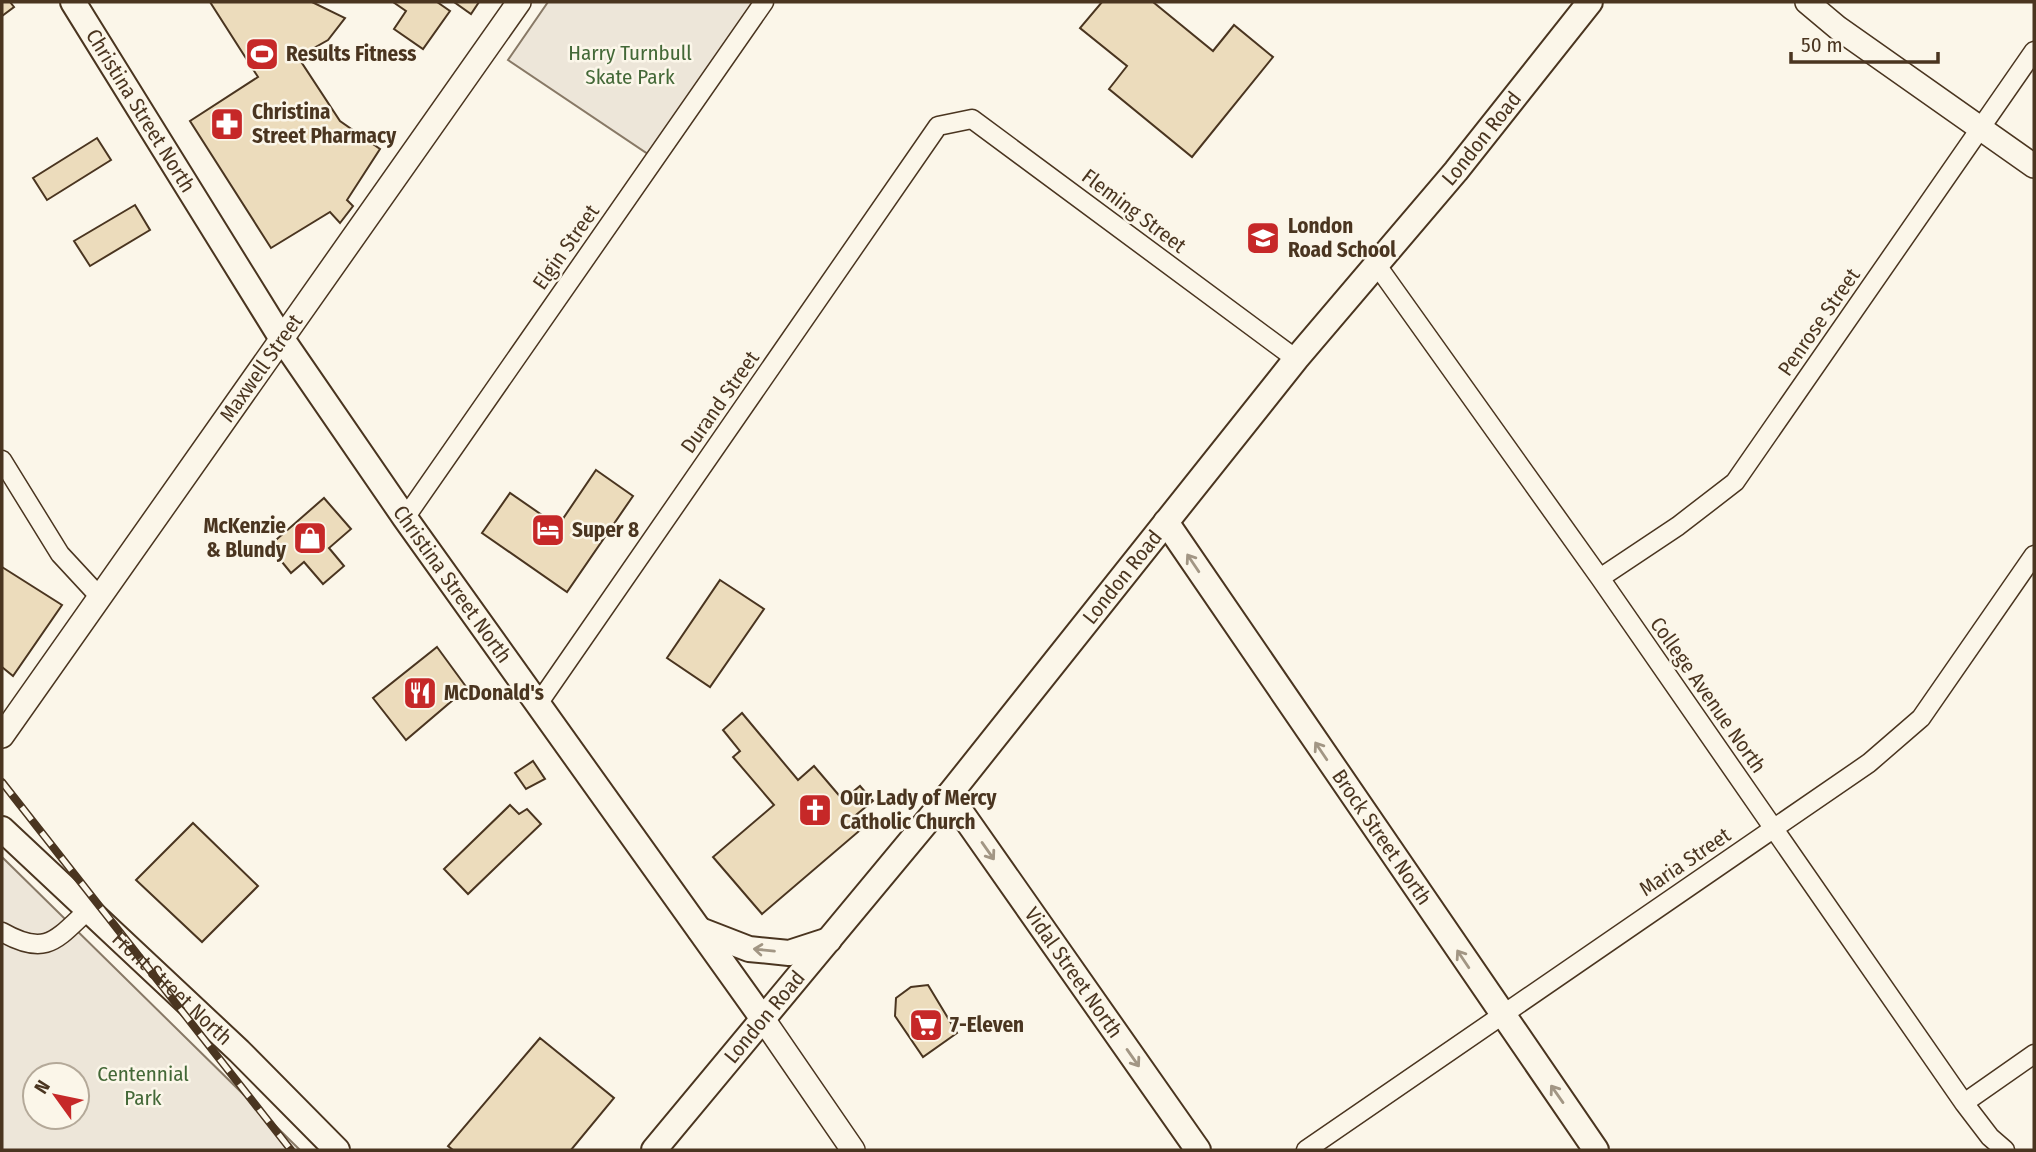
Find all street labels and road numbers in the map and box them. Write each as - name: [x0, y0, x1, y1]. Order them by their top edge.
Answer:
- street label: Christina Street North: [80, 24, 201, 197]
- street label: London Road: [1436, 86, 1527, 191]
- street label: Fleming Street: [1077, 163, 1191, 259]
- street label: Elgin Street: [527, 199, 605, 295]
- street label: Penrose Street: [1772, 263, 1866, 381]
- street label: Maxwell Street: [214, 309, 308, 427]
- street label: Durand Street: [675, 346, 765, 458]
- street label: Christina Street North: [387, 500, 517, 668]
- street label: London Road: [1077, 525, 1168, 629]
- street label: College Avenue North: [1644, 612, 1772, 778]
- street label: Brock Street North: [1326, 764, 1437, 910]
- street label: Maria Street: [1634, 822, 1736, 902]
- street label: Vidal Street North: [1019, 902, 1128, 1043]
- street label: Front Street North: [107, 926, 237, 1051]
- street label: London Road: [719, 965, 811, 1069]

